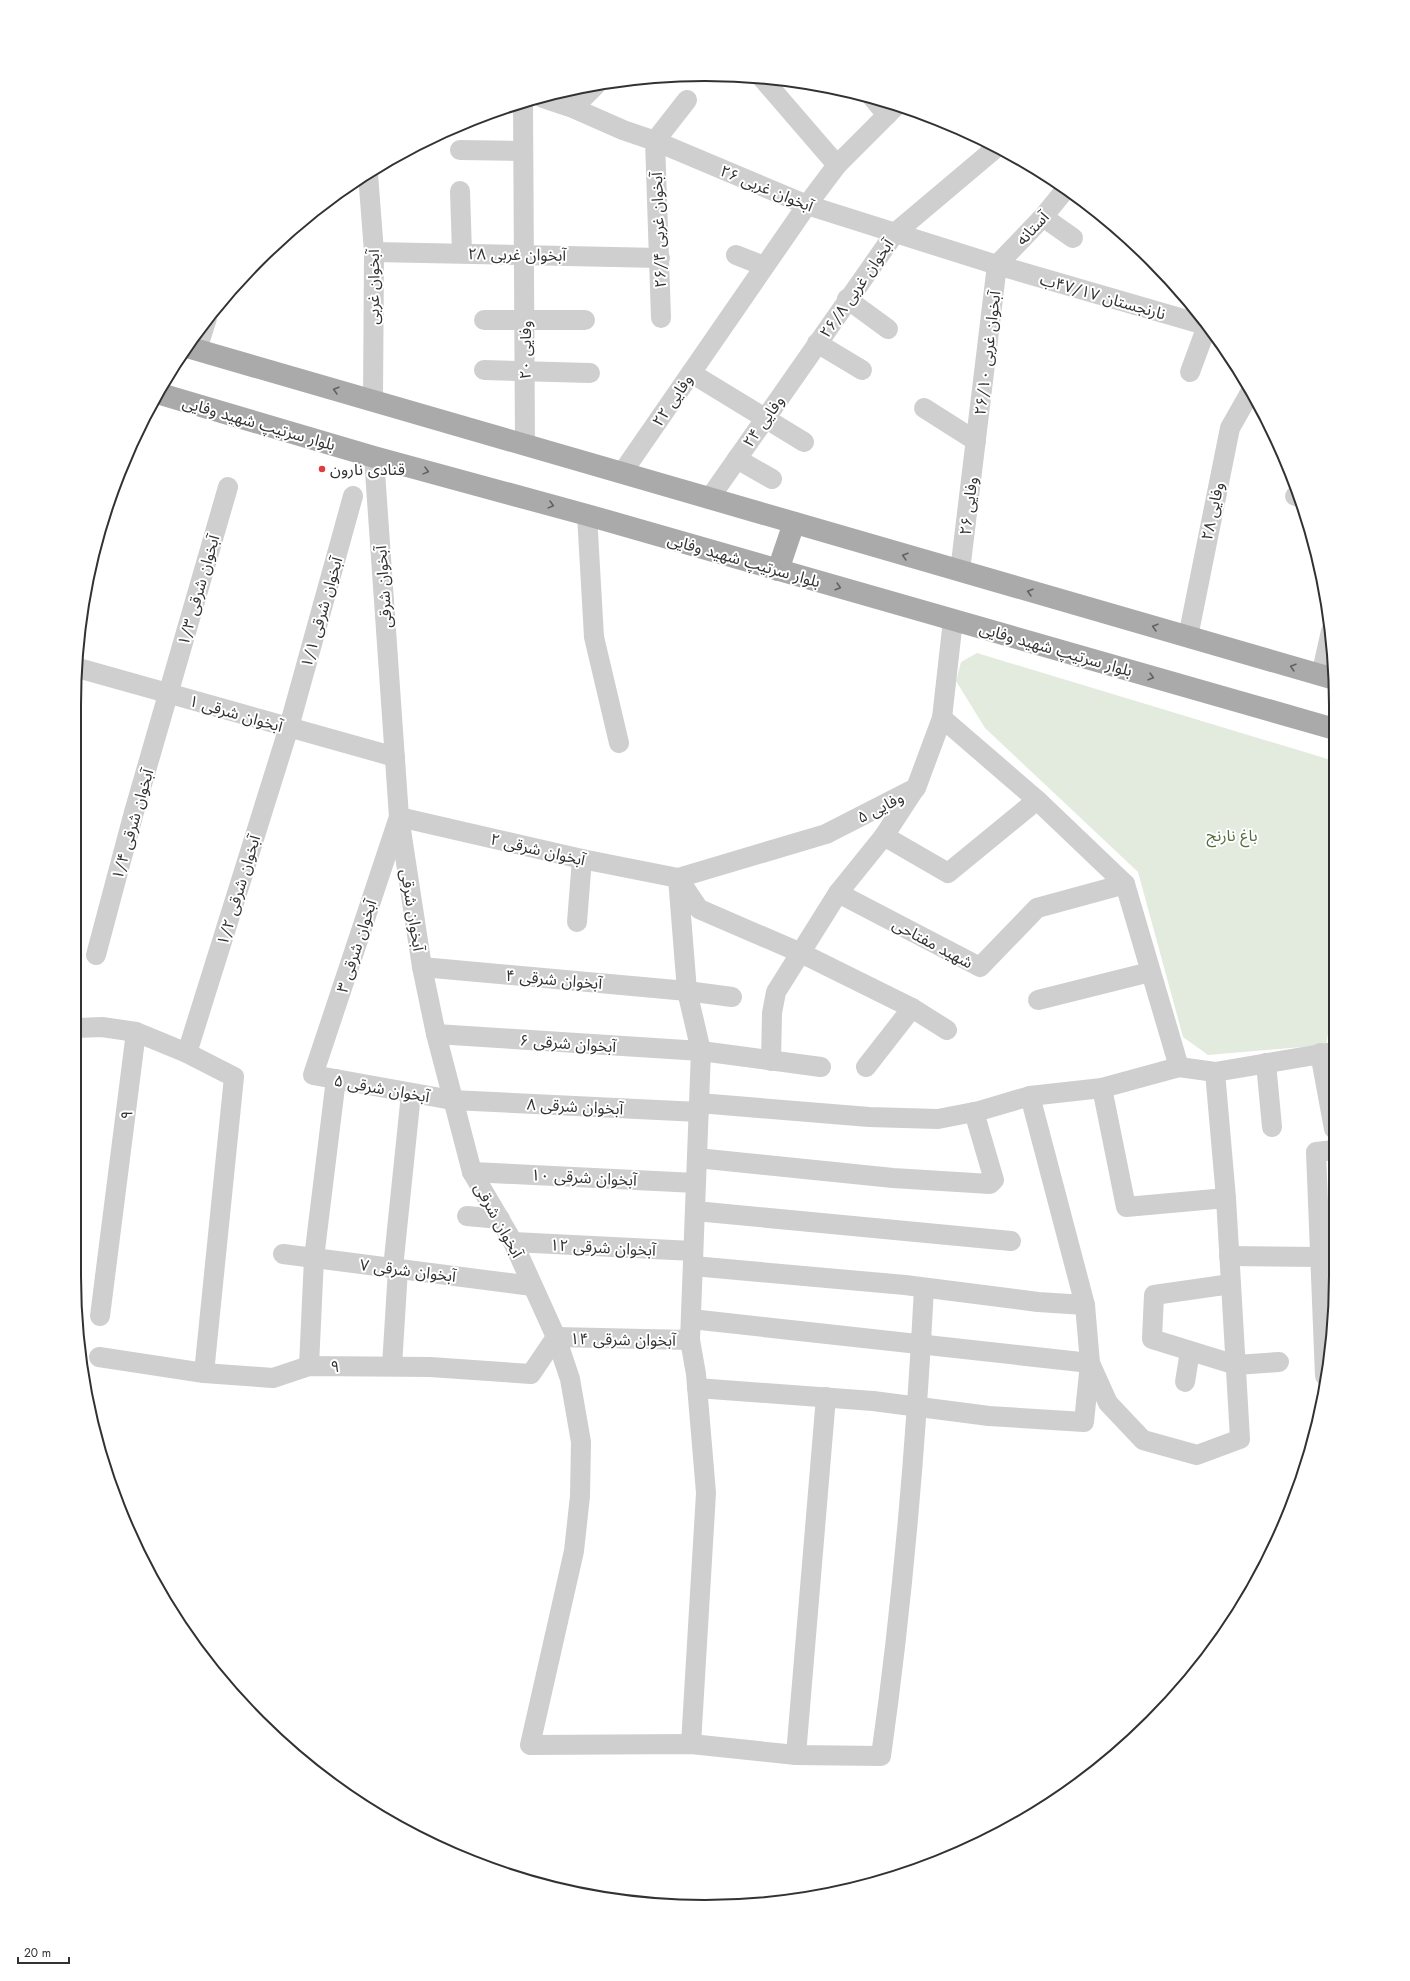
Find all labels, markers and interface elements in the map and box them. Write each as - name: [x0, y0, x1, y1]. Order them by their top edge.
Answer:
- street label: آبخوان غربی ۲۶: [717, 159, 818, 218]
- street label: آبخوان غربی ۲۶/۴: [645, 170, 672, 288]
- street label: آستانه: [1011, 205, 1055, 250]
- street label: آبخوان غربی ۲۶/۸: [814, 233, 900, 342]
- street label: آبخوان غربی ۲۸: [468, 242, 568, 267]
- street label: آبخوان غربی: [362, 248, 385, 325]
- street label: نارنجستان ۴۷/۱۷ب: [1037, 268, 1168, 325]
- street label: آبخوان غربی ۲۶/۱۰: [968, 288, 1007, 417]
- street label: وفایی ۲۰: [514, 321, 537, 379]
- street label: وفایی ۲۲: [646, 370, 698, 431]
- one-way arrow: [332, 386, 339, 395]
- street label: بلوار سرتیپ شهید وفایی: [180, 391, 338, 456]
- street label: وفایی ۲۴: [737, 391, 790, 452]
- place label: قنادی نارون: [330, 458, 405, 481]
- marker: قنادی نارون: [317, 464, 327, 474]
- one-way arrow: [422, 466, 429, 475]
- street label: وفایی ۲۶: [954, 476, 983, 537]
- street label: وفایی ۲۸: [1195, 480, 1230, 542]
- one-way arrow: [547, 500, 554, 509]
- street label: بلوار سرتیپ شهید وفایی: [665, 528, 823, 593]
- street label: آبخوان شرقی ۱/۳: [172, 531, 226, 648]
- street label: آبخوان شرقی: [369, 544, 398, 629]
- one-way arrow: [902, 552, 909, 560]
- street label: آبخوان شرقی ۱/۱: [295, 553, 349, 670]
- one-way arrow: [834, 582, 841, 591]
- one-way arrow: [1027, 588, 1033, 596]
- street label: بلوار سرتیپ شهید وفایی: [977, 617, 1135, 682]
- one-way arrow: [1152, 623, 1159, 632]
- one-way arrow: [1290, 664, 1297, 672]
- one-way arrow: [1148, 672, 1154, 680]
- street label: آبخوان شرقی ۱: [186, 689, 287, 738]
- street label: آبخوان شرقی ۱/۴: [106, 765, 160, 882]
- street label: وفایی ۵: [853, 786, 907, 829]
- park label: باغ نارنج: [1207, 824, 1257, 848]
- street label: آبخوان شرقی ۲: [488, 827, 589, 872]
- street label: آبخوان شرقی ۱/۲: [211, 831, 267, 948]
- street label: آبخوان شرقی: [395, 867, 431, 954]
- street label: آبخوان شرقی ۳: [331, 895, 383, 996]
- street label: شهید مفتاحی: [888, 913, 977, 974]
- street label: آبخوان شرقی ۴: [505, 964, 604, 995]
- street label: آبخوان شرقی ۶: [519, 1029, 618, 1058]
- street label: آبخوان شرقی ۵: [332, 1069, 433, 1108]
- street label: آبخوان شرقی ۸: [526, 1092, 625, 1121]
- street label: ۹: [115, 1109, 138, 1121]
- street label: آبخوان شرقی ۱۰: [531, 1163, 639, 1192]
- street label: آبخوان شرقی: [468, 1178, 529, 1263]
- street label: آبخوان شرقی ۱۲: [550, 1233, 658, 1262]
- street label: آبخوان شرقی ۷: [359, 1253, 459, 1288]
- street label: آبخوان شرقی ۱۴: [570, 1327, 677, 1352]
- street label: ۹: [330, 1355, 340, 1378]
- scale bar: [18, 1939, 69, 1965]
- text: 20 m: [24, 1944, 51, 1962]

